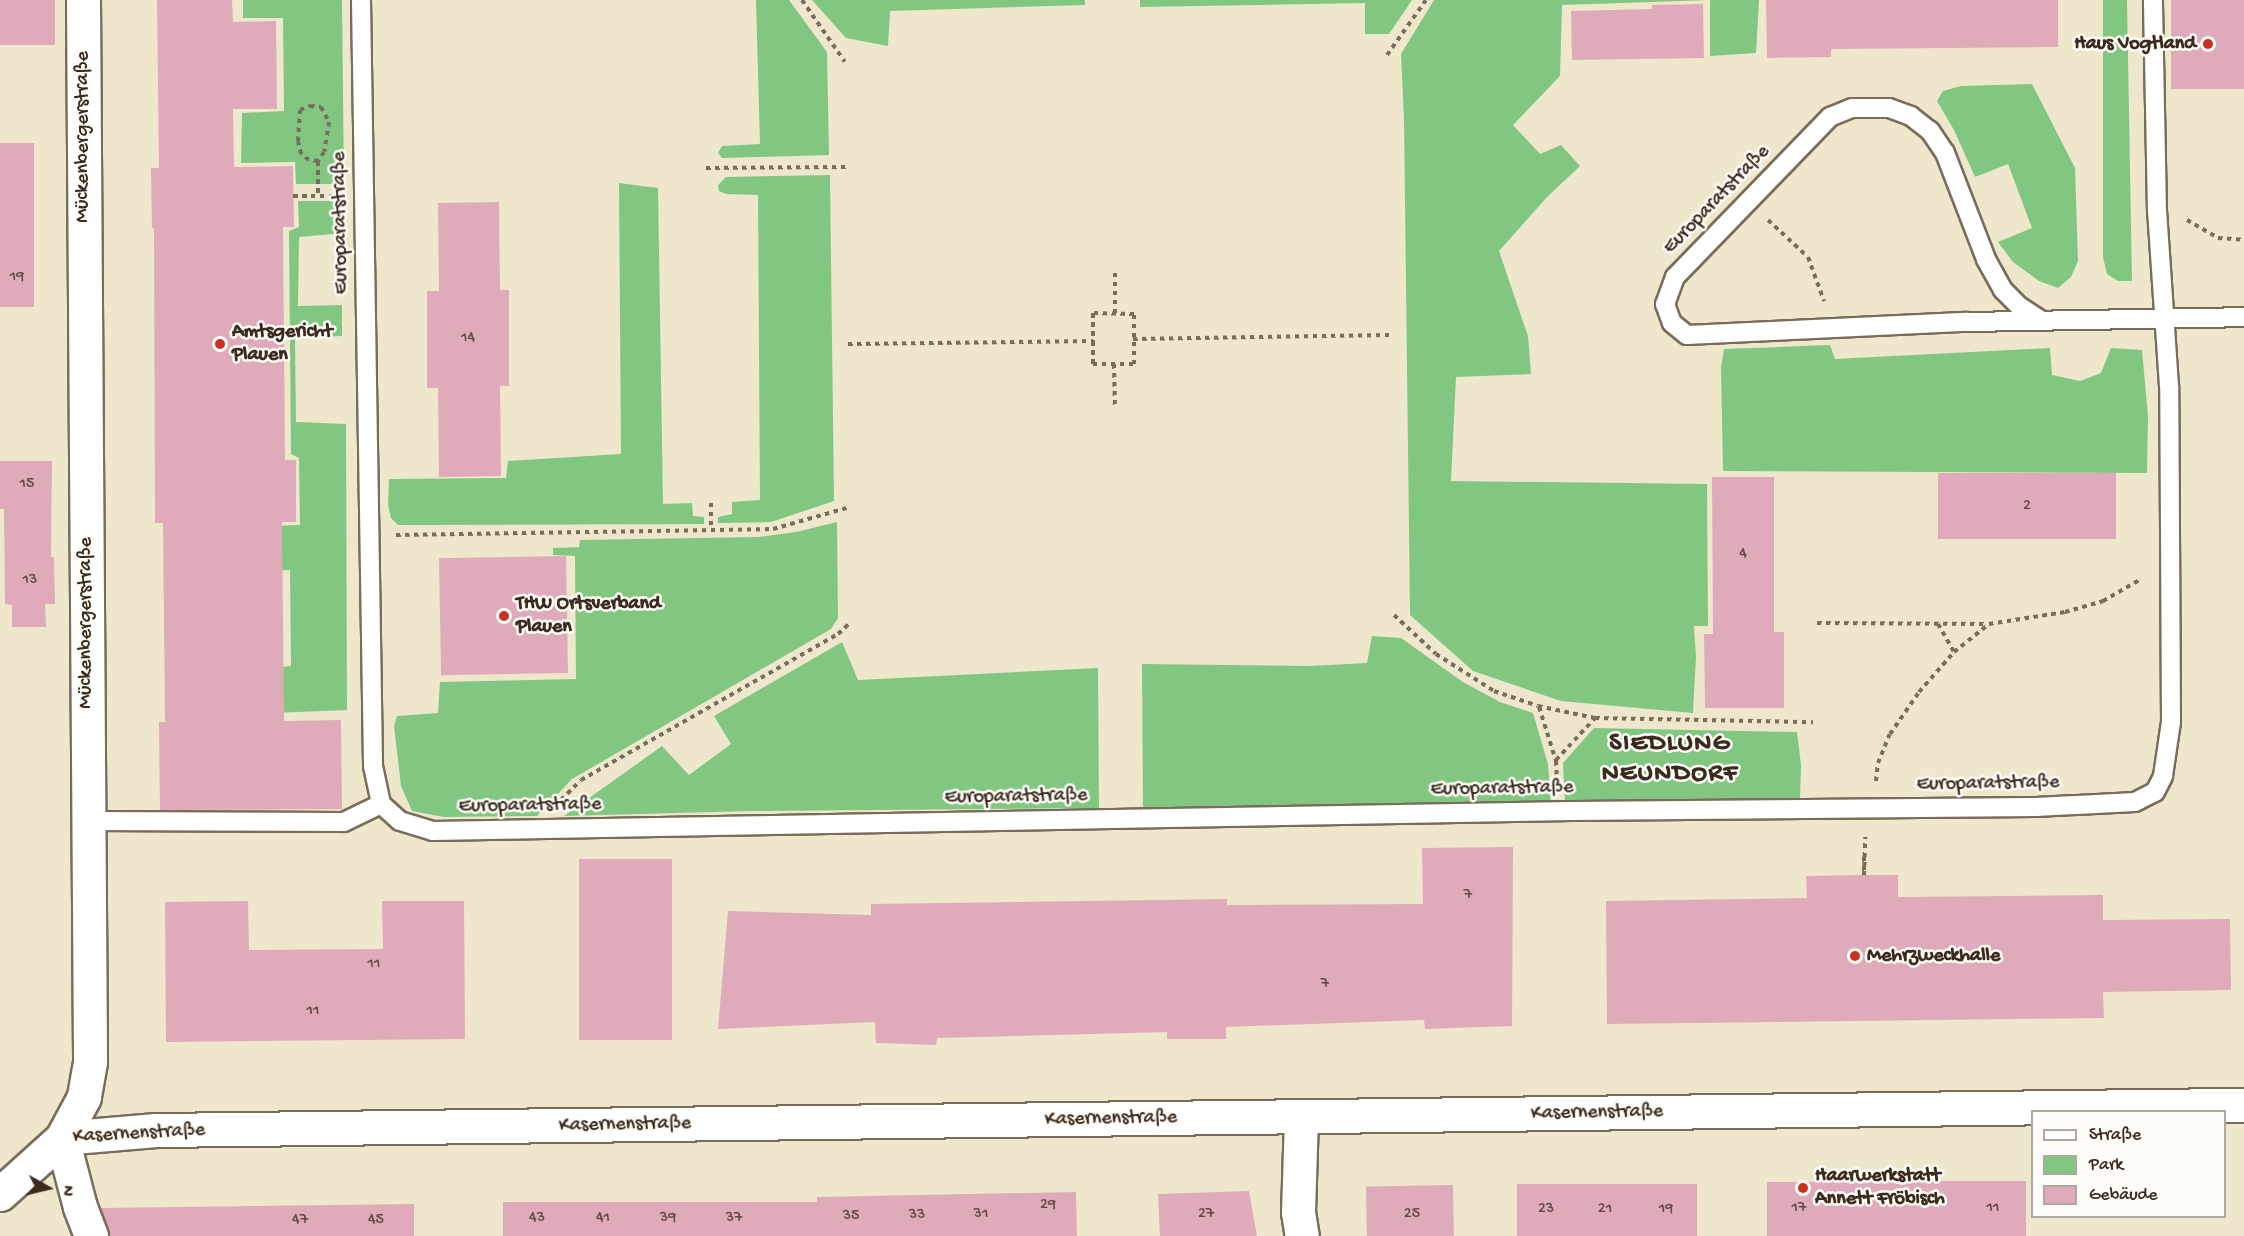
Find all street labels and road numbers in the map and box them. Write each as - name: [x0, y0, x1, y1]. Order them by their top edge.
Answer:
- street label: Mückenbergerstraße: [71, 51, 95, 223]
- street label: Europaratstraße: [1659, 140, 1775, 260]
- street label: Europaratstraße: [328, 151, 354, 295]
- street label: Mückenbergerstraße: [74, 537, 98, 709]
- street label: Europaratstraße: [1916, 771, 2060, 797]
- street label: Europaratstraße: [1430, 776, 1574, 802]
- street label: Europaratstraße: [944, 784, 1088, 810]
- street label: Europaratstraße: [458, 793, 602, 819]
- street label: Kasernenstraße: [1531, 1100, 1663, 1126]
- street label: Kasernenstraße: [1045, 1106, 1177, 1132]
- street label: Kasernenstraße: [559, 1112, 691, 1138]
- street label: Kasernenstraße: [72, 1119, 206, 1149]

